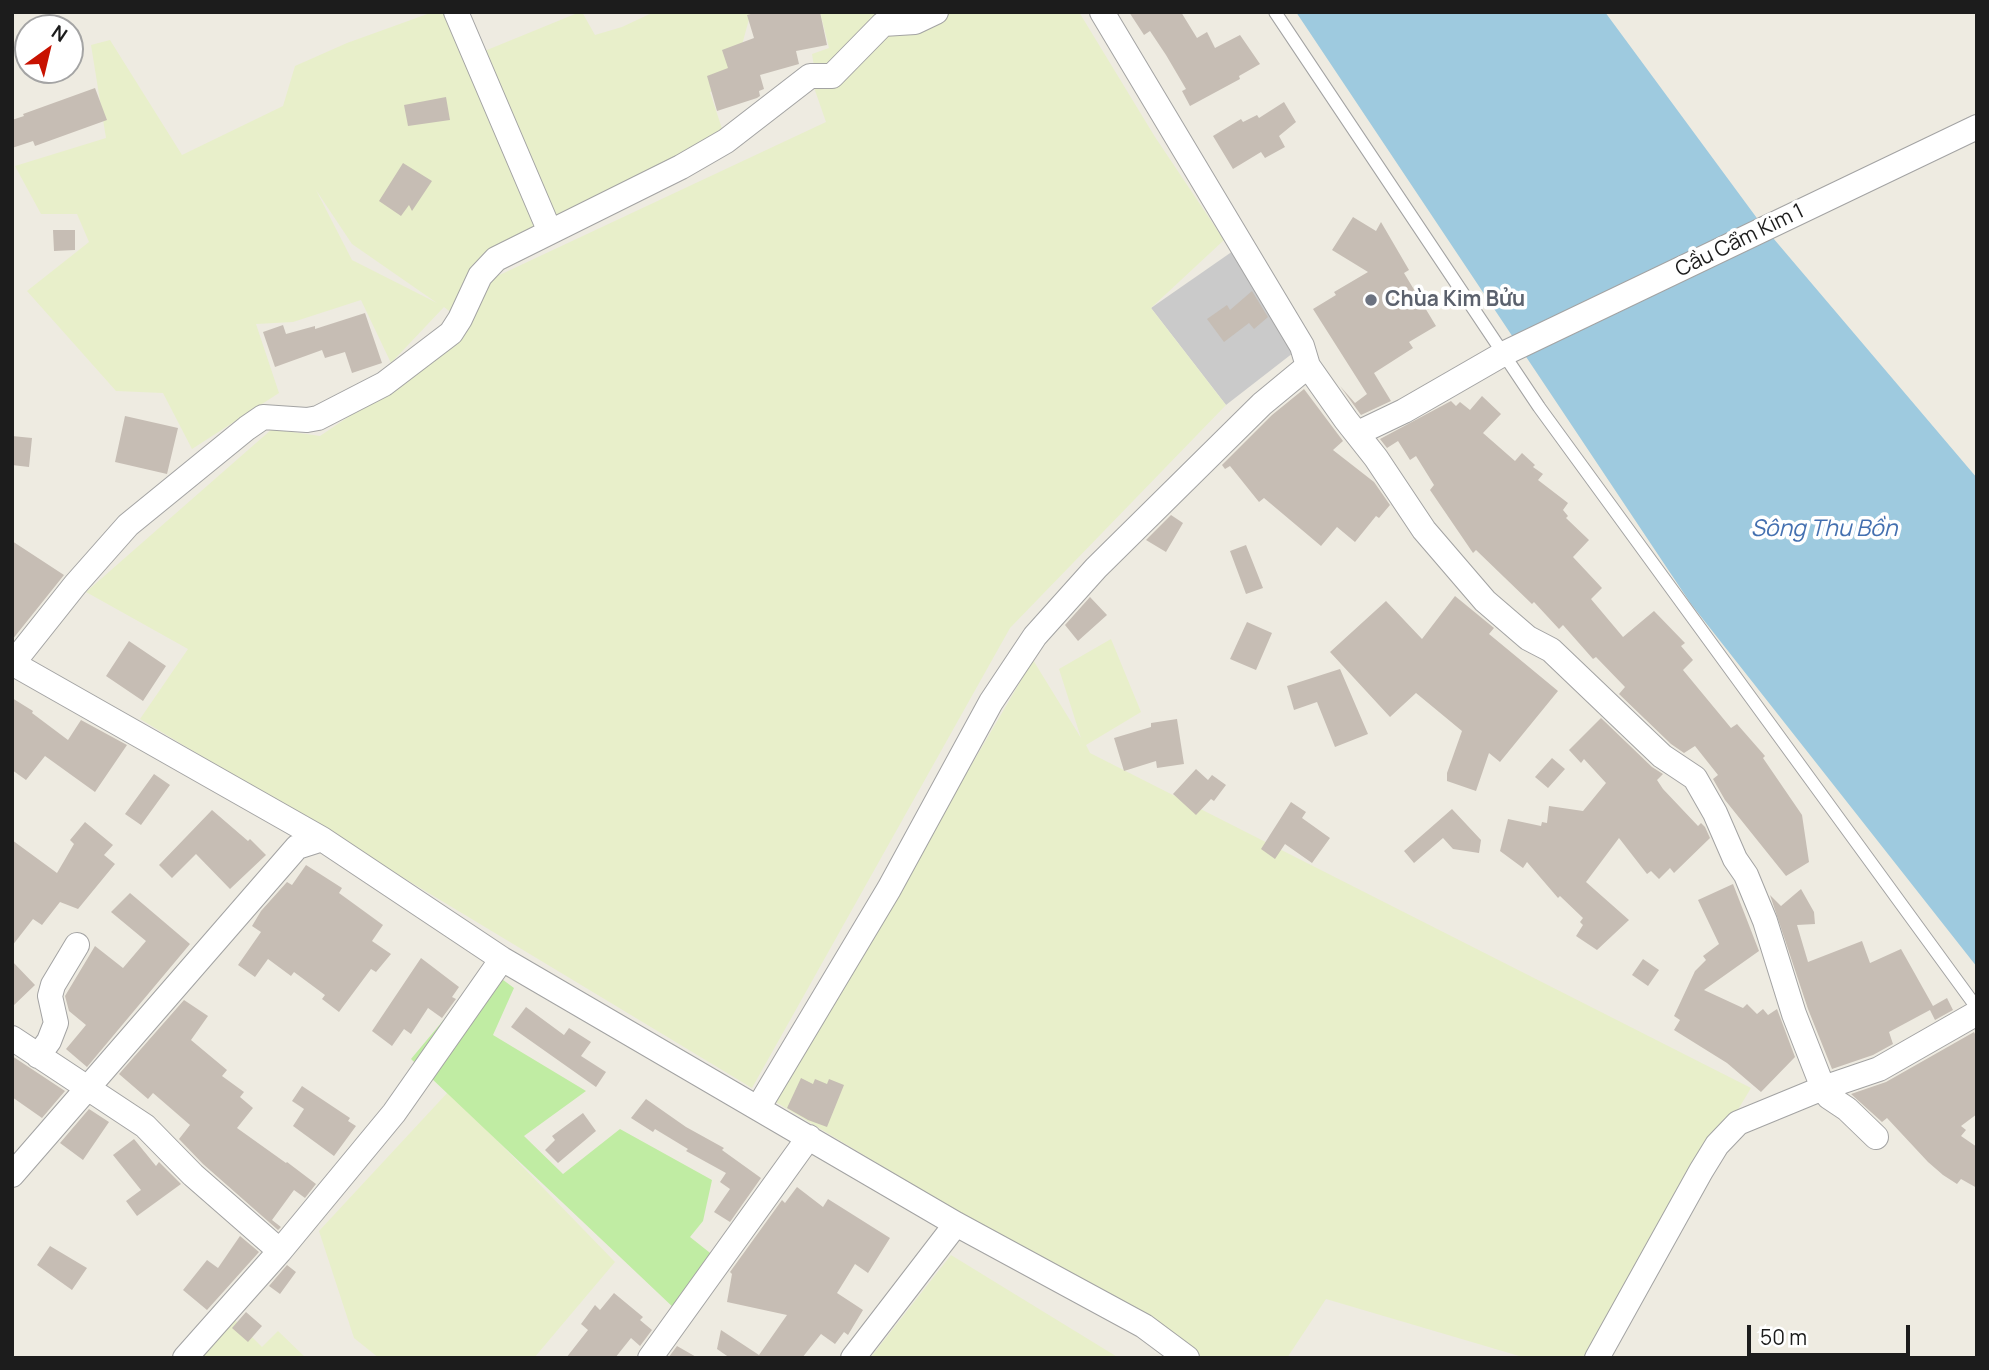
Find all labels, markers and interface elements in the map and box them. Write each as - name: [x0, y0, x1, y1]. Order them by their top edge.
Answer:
- north arrow: [14, 14, 84, 84]
- text: N: [47, 19, 73, 48]
- street label: Cầu Cẩm Kim 1: [1672, 199, 1808, 283]
- place label: Chùa Kim Bửu: [1385, 287, 1525, 313]
- marker: Chùa Kim Bửu: [1363, 292, 1379, 308]
- water label: Sông Thu Bồn: [1751, 516, 1897, 544]
- scale bar: [1751, 1310, 1914, 1354]
- text: 50 m: [1760, 1323, 1807, 1351]

